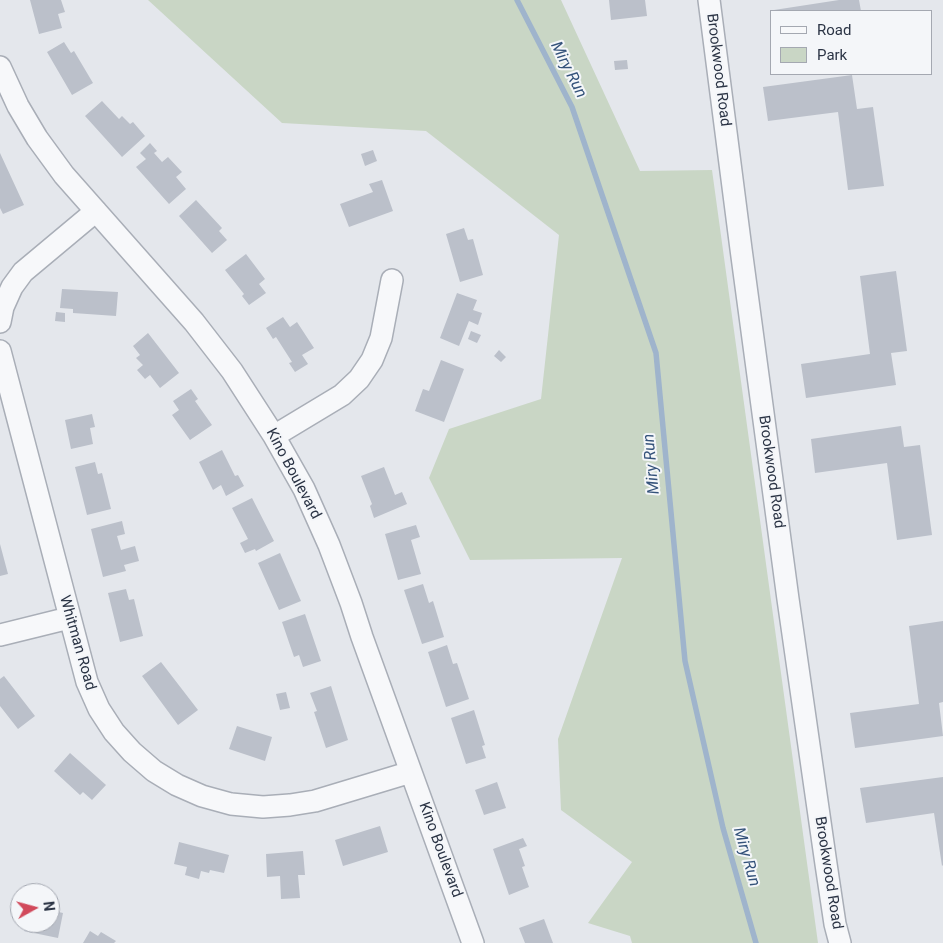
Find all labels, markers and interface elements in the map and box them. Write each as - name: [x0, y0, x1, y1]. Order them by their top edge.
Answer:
- legend: [770, 10, 933, 75]
- street label: Brookwood Road: [702, 12, 734, 128]
- text: Road: [817, 21, 851, 39]
- water label: Miry Run: [546, 39, 590, 101]
- text: Park: [817, 46, 847, 64]
- street label: Brookwood Road: [754, 414, 788, 530]
- street label: Kino Boulevard: [262, 426, 324, 522]
- water label: Miry Run: [640, 433, 664, 495]
- street label: Whitman Road: [55, 593, 99, 693]
- street label: Kino Boulevard: [414, 800, 466, 900]
- street label: Brookwood Road: [810, 815, 846, 931]
- water label: Miry Run: [728, 825, 764, 889]
- north arrow: [10, 883, 60, 933]
- text: N: [40, 900, 57, 912]

